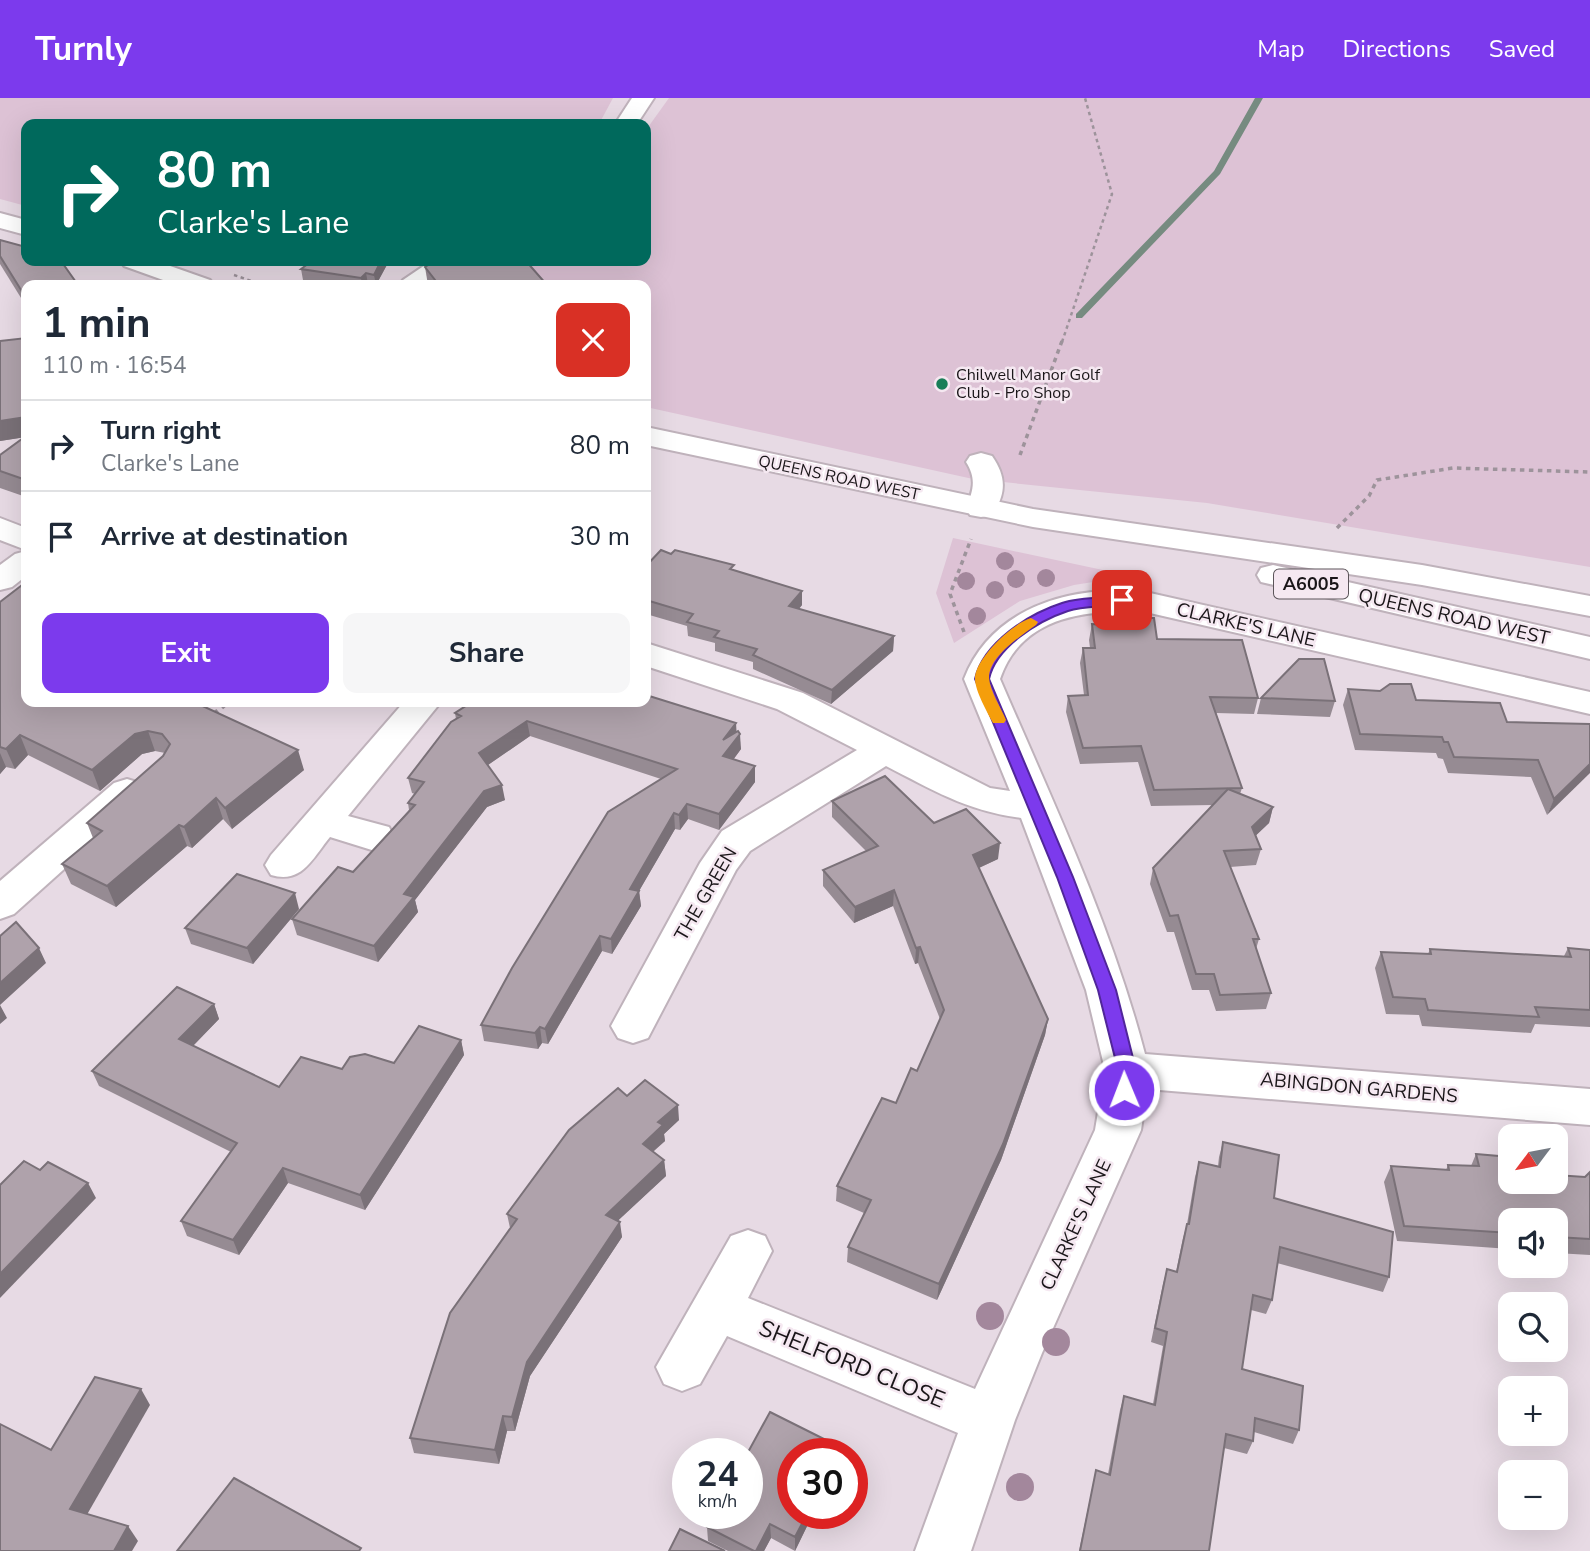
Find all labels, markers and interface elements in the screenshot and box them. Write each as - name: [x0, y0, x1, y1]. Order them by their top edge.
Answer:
- text: Turnly: [35, 27, 132, 72]
- text: Map: [1257, 33, 1304, 65]
- text: Directions: [1342, 33, 1451, 65]
- text: Saved: [1489, 33, 1555, 65]
- text: 80 m: [157, 137, 272, 204]
- icon: right: [42, 147, 133, 238]
- text: Clarke's Lane: [157, 201, 349, 244]
- text: 1 min: [42, 295, 151, 352]
- button: close: [556, 303, 630, 377]
- text: 110 m · 16:54: [42, 350, 187, 381]
- place label: Chilwell Manor Golf Club - Pro Shop: [956, 364, 1101, 404]
- marker: Chilwell Manor Golf Club - Pro Shop: [934, 376, 950, 392]
- text: Turn right: [101, 413, 220, 448]
- icon: right: [42, 427, 80, 465]
- text: 80 m: [570, 428, 630, 463]
- text: Clarke's Lane: [101, 448, 239, 479]
- street label: QUEENS ROAD WEST: [756, 450, 922, 506]
- icon: arrive: [42, 518, 80, 556]
- text: Arrive at destination: [101, 519, 348, 554]
- text: 30 m: [570, 519, 630, 554]
- pin: [1092, 570, 1152, 630]
- road number: A6005: [1274, 570, 1348, 598]
- icon: arrive: [1103, 581, 1141, 619]
- street label: QUEENS ROAD WEST: [1356, 582, 1553, 652]
- street label: CLARKE'S LANE: [1174, 596, 1318, 654]
- button: Exit: [42, 613, 329, 693]
- button: Share: [343, 613, 630, 693]
- street label: THE GREEN: [669, 842, 743, 946]
- position arrow: [1087, 1053, 1161, 1127]
- street label: ABINGDON GARDENS: [1259, 1066, 1459, 1110]
- north arrow: [1498, 1124, 1568, 1194]
- map controls: [1498, 1124, 1568, 1530]
- street label: CLARKE'S LANE: [1034, 1155, 1118, 1295]
- button: sound: [1498, 1208, 1568, 1278]
- button: search: [1498, 1292, 1568, 1362]
- street label: SHELFORD CLOSE: [754, 1313, 950, 1415]
- button: +: [1498, 1376, 1568, 1446]
- speed limit sign: 30: [777, 1438, 868, 1529]
- text: 24: [696, 1451, 739, 1498]
- button: −: [1498, 1460, 1568, 1530]
- text: km/h: [698, 1489, 737, 1513]

